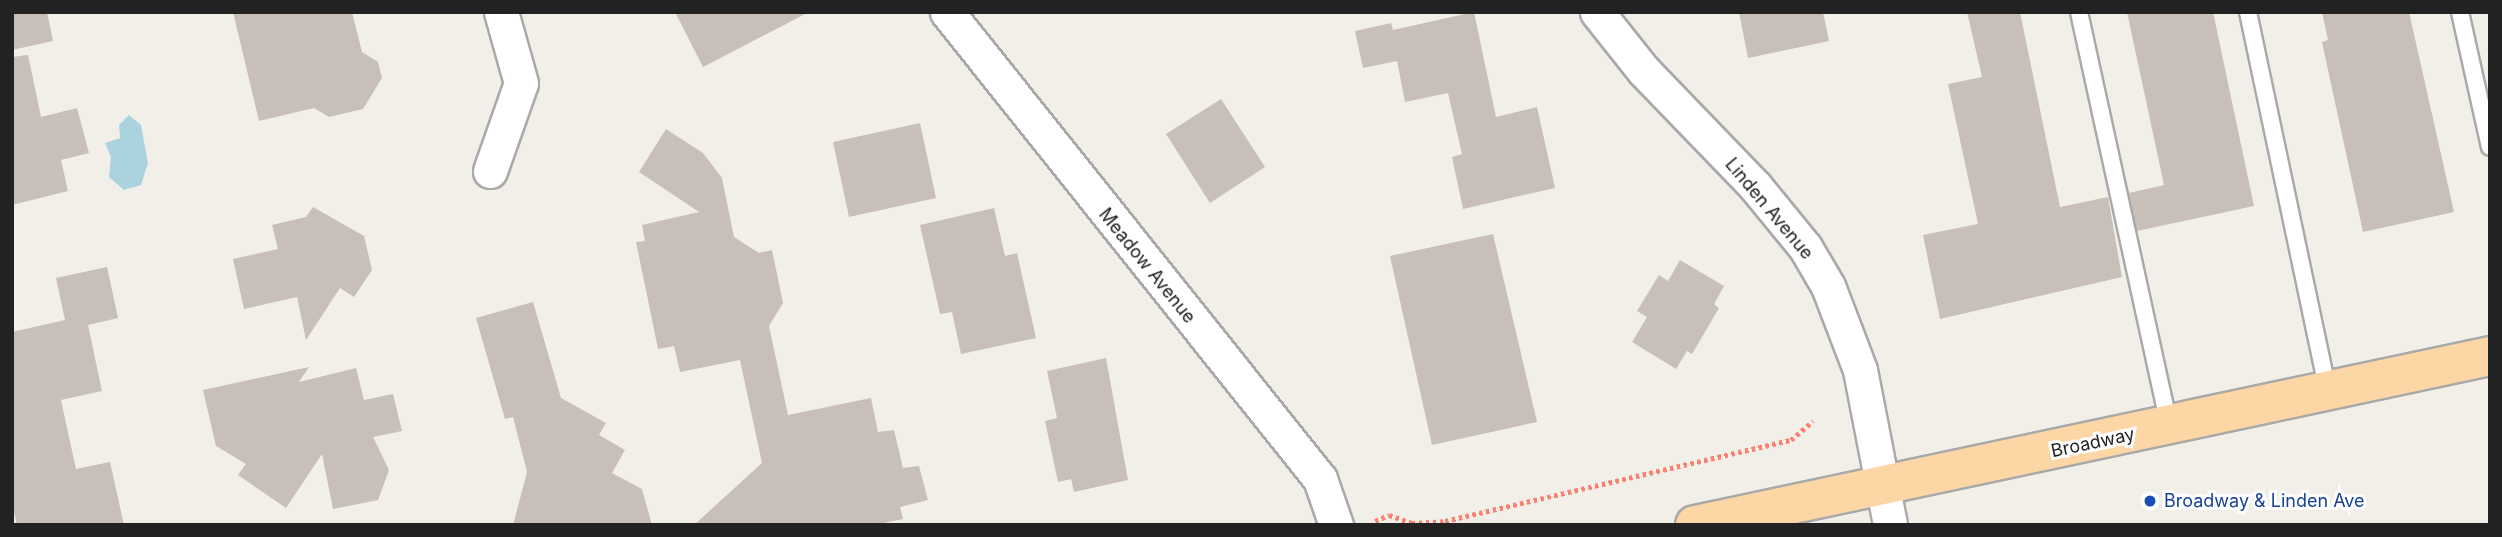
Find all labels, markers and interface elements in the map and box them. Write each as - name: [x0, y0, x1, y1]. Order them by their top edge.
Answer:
- street label: Linden Avenue: [1720, 154, 1818, 264]
- street label: Meadow Avenue: [1094, 204, 1200, 328]
- street label: Broadway: [2049, 424, 2137, 462]
- place label: Broadway & Linden Ave: [2164, 490, 2365, 512]
- marker: Broadway & Linden Ave: [2142, 493, 2158, 509]

